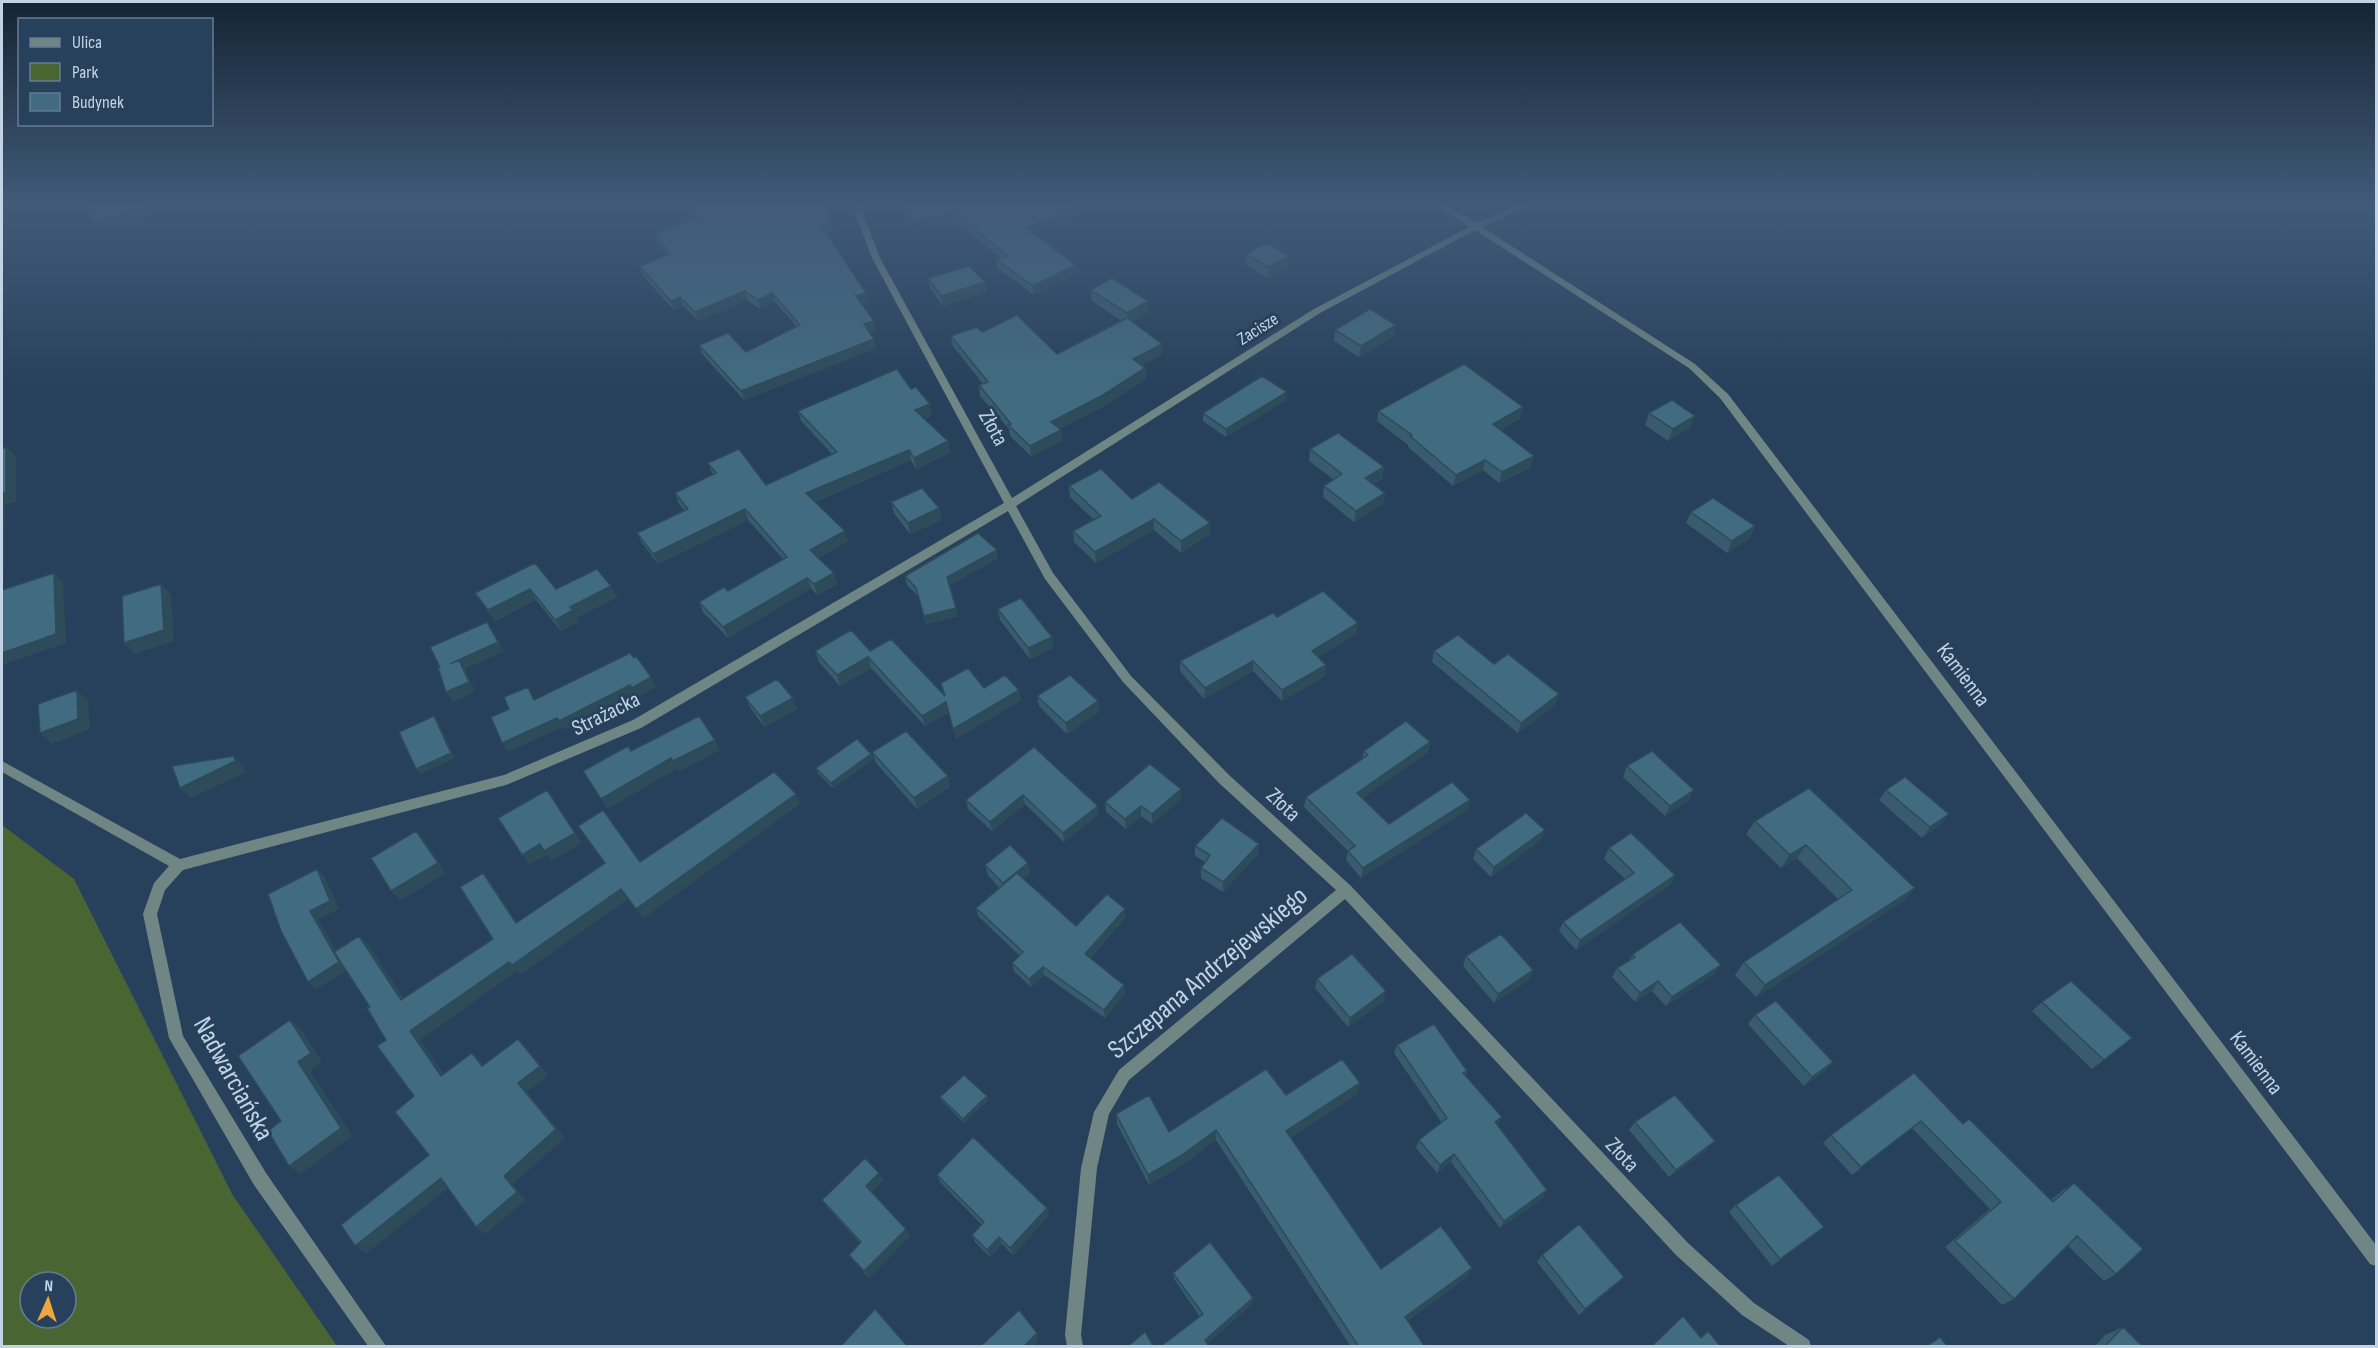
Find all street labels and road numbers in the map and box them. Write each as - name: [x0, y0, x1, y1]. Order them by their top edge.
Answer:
- street label: Zacisze: [1234, 308, 1282, 350]
- street label: Złota: [972, 405, 1014, 451]
- street label: Kamienna: [1930, 638, 1996, 712]
- street label: Strażacka: [567, 686, 645, 742]
- street label: Złota: [1260, 782, 1306, 828]
- street label: Szczepana Andrzejewskiego: [1102, 880, 1314, 1066]
- street label: Nadwarciańska: [186, 1012, 280, 1146]
- street label: Kamienna: [2223, 1026, 2289, 1100]
- street label: Złota: [1599, 1132, 1645, 1178]

